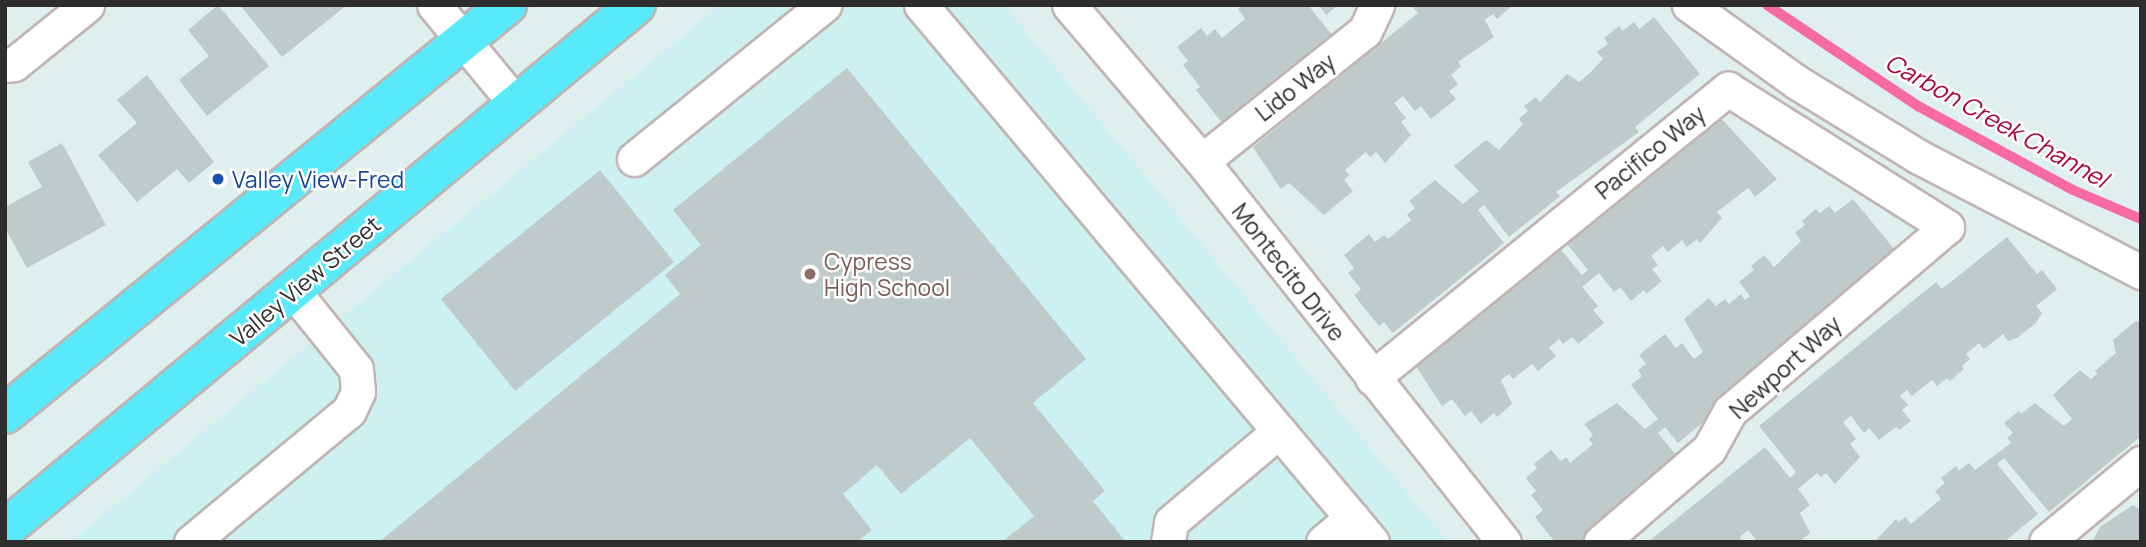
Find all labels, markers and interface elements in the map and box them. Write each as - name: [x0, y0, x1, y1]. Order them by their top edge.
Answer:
- street label: Lido Way: [1250, 47, 1340, 127]
- water label: Carbon Creek Channel: [1881, 47, 2113, 193]
- street label: Pacifico Way: [1590, 99, 1710, 205]
- place label: Valley View-Fred: [232, 165, 404, 193]
- marker: Valley View-Fred: [210, 171, 226, 187]
- street label: Montecito Drive: [1227, 198, 1351, 346]
- street label: Valley View Street: [224, 210, 386, 352]
- place label: Cypress High School: [824, 247, 950, 301]
- marker: Cypress High School: [802, 266, 818, 282]
- street label: Newport Way: [1724, 310, 1846, 424]

